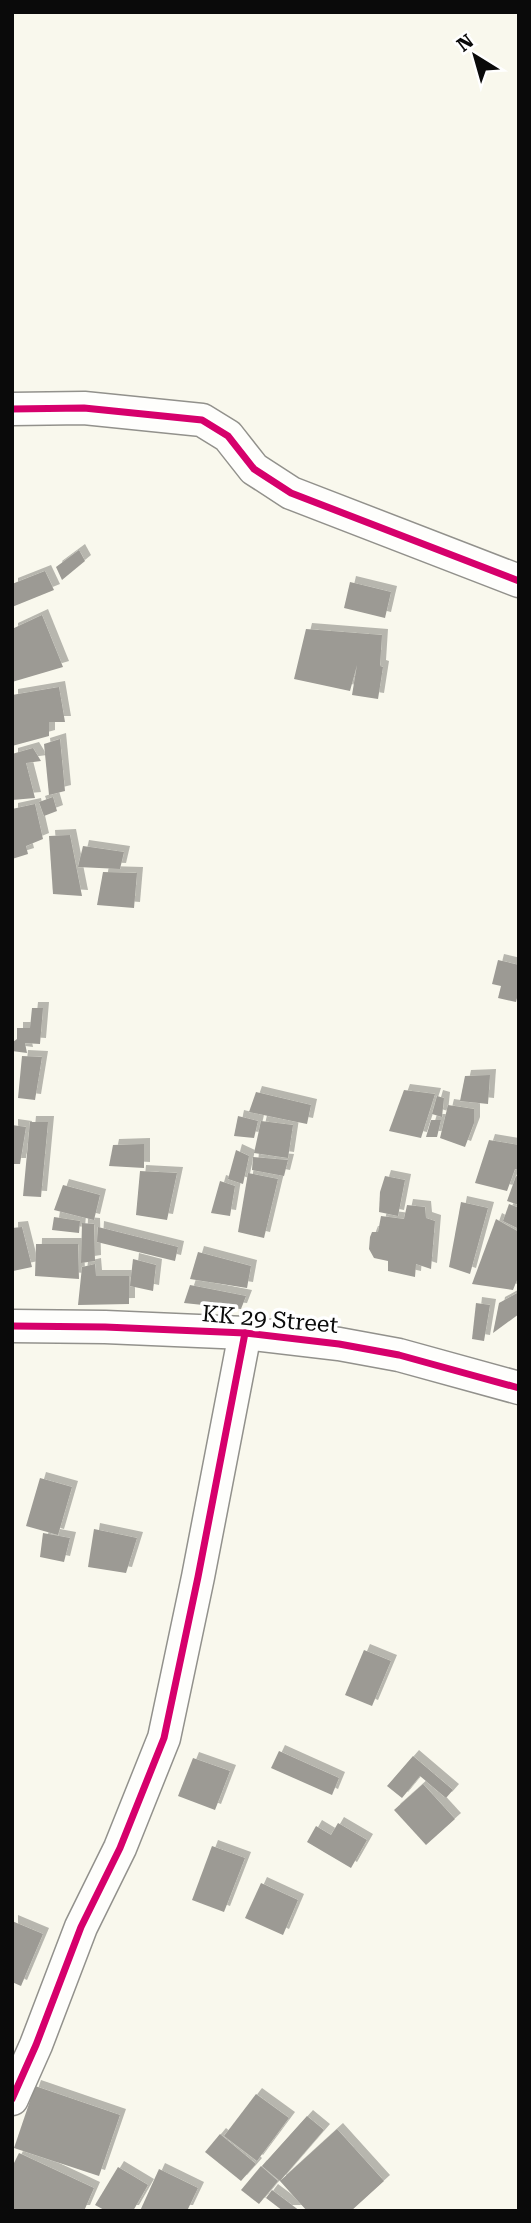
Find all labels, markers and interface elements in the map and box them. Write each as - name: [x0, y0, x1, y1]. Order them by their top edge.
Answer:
- north arrow: [440, 21, 510, 91]
- text: N: [452, 29, 478, 56]
- street label: KK 29 Street: [201, 1300, 340, 1339]

